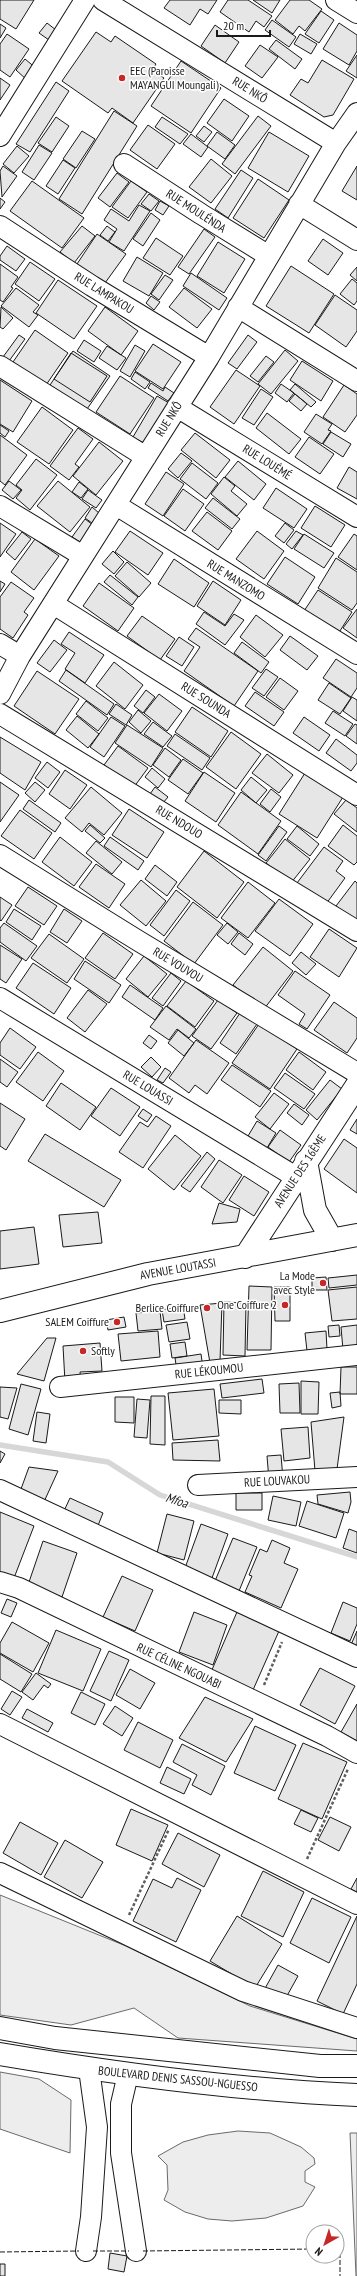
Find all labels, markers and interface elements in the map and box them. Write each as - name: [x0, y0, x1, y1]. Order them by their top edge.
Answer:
- scale bar: [217, 12, 270, 38]
- text: 20 m: [223, 18, 244, 33]
- place label: EEC (Paroisse MAYANGUI Moungali): [130, 63, 219, 92]
- marker: EEC (Paroisse MAYANGUI Moungali): [117, 73, 127, 83]
- street label: RUE NKÔ: [230, 73, 271, 106]
- street label: RUE MOULÉNDA: [163, 186, 229, 236]
- street label: RUE LAMPAKOU: [72, 268, 137, 317]
- street label: RUE NKÔ: [152, 398, 185, 439]
- street label: RUE LOUÉMÉ: [240, 441, 294, 482]
- street label: RUE MANZOMO: [205, 556, 268, 603]
- street label: RUE SOUNDA: [179, 678, 234, 721]
- street label: RUE NDOUO: [153, 802, 206, 842]
- street label: RUE VOUVOU: [151, 944, 206, 985]
- street label: RUE LOUASSI: [121, 1067, 176, 1108]
- street label: AVENUE DES 16ÈME: [270, 1131, 329, 1210]
- street label: AVENUE LOUTASSI: [139, 1254, 217, 1283]
- place label: La Mode avec Style: [273, 1268, 315, 1297]
- marker: La Mode avec Style: [318, 1278, 328, 1288]
- place label: One Coiffure 2: [217, 1297, 277, 1312]
- place label: Berlice Coiffure: [136, 1300, 199, 1315]
- marker: One Coiffure 2: [280, 1300, 290, 1310]
- marker: Berlice Coiffure: [202, 1303, 212, 1313]
- place label: SALEM Coiffure: [45, 1314, 109, 1329]
- marker: SALEM Coiffure: [112, 1317, 122, 1327]
- place label: Softly: [91, 1343, 115, 1358]
- marker: Softly: [78, 1346, 88, 1356]
- street label: RUE LÉKOUMOU: [174, 1359, 244, 1382]
- street label: RUE LOUVAKOU: [244, 1471, 310, 1490]
- water label: Mfoa: [164, 1489, 191, 1512]
- street label: RUE CÉLINE NGOUABI: [135, 1639, 224, 1692]
- street label: BOULEVARD DENIS SASSOU-NGUESSO: [98, 2063, 259, 2094]
- north arrow: [305, 2224, 345, 2264]
- text: N: [312, 2244, 325, 2259]

